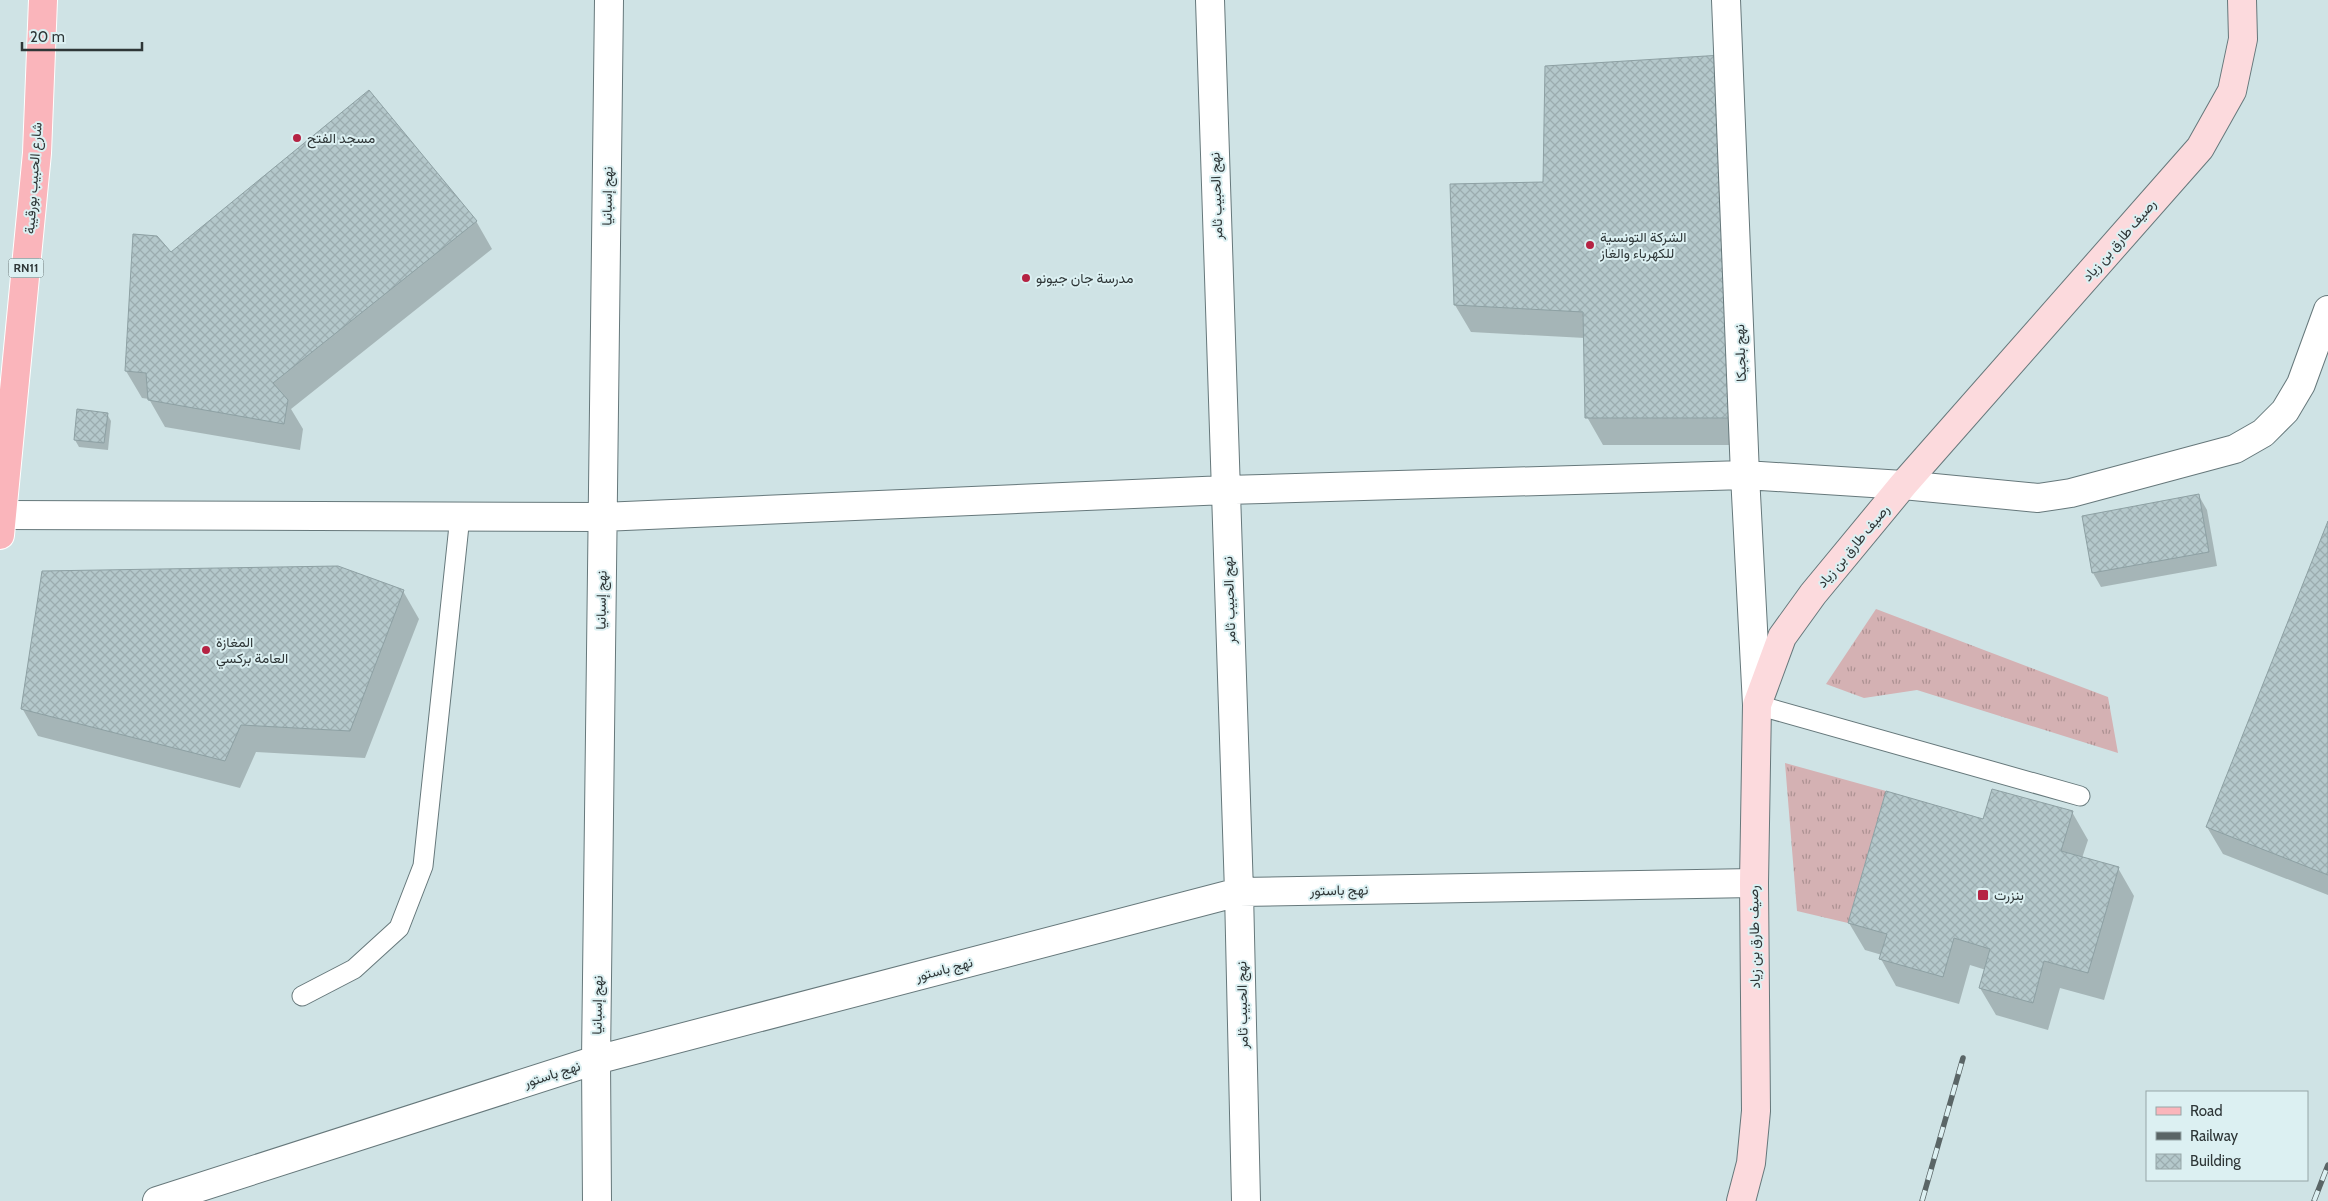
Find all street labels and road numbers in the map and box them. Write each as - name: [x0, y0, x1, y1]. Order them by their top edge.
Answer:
- street label: شارع الحبيب بورقيبة: [20, 122, 48, 235]
- street label: نهج الحبيب ثامر: [1205, 152, 1229, 241]
- street label: نهج إسبانيا: [597, 166, 619, 226]
- street label: رصيف طارق بن زياد: [2078, 195, 2160, 285]
- road number: RN11: [8, 258, 44, 278]
- street label: نهج بلجيكا: [1730, 324, 1752, 382]
- street label: رصيف طارق بن زياد: [1813, 500, 1893, 591]
- street label: نهج الحبيب ثامر: [1218, 556, 1242, 645]
- street label: نهج إسبانيا: [591, 570, 613, 630]
- street label: نهج باستور: [1309, 880, 1369, 902]
- street label: رصيف طارق بن زياد: [1744, 885, 1764, 989]
- street label: نهج باستور: [912, 953, 975, 987]
- street label: نهج الحبيب ثامر: [1232, 961, 1254, 1050]
- street label: نهج إسبانيا: [587, 975, 609, 1035]
- street label: نهج باستور: [520, 1056, 583, 1094]

